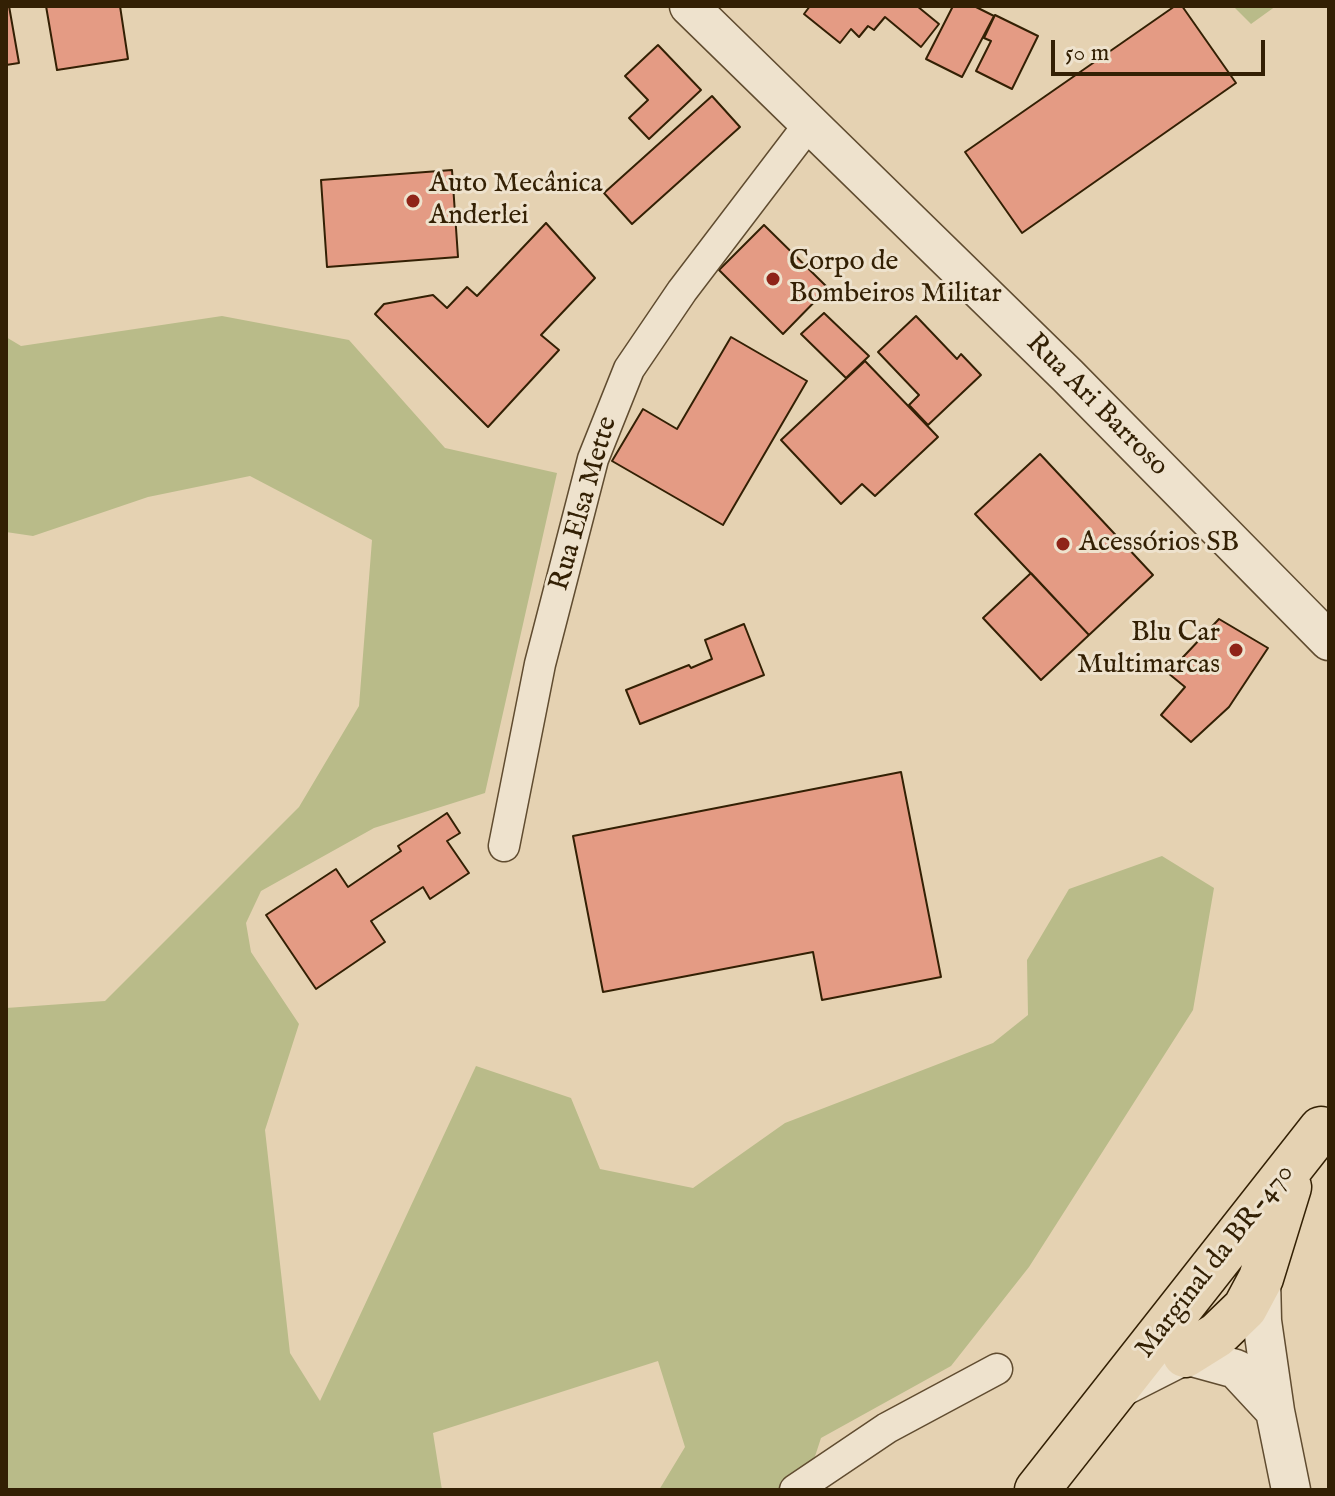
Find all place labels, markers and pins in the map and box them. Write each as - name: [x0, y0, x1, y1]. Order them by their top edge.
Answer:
- place label: Auto Mecânica Anderlei: [429, 168, 603, 234]
- marker: Auto Mecânica Anderlei: [404, 192, 422, 210]
- place label: Corpo de Bombeiros Militar: [789, 246, 1002, 312]
- marker: Corpo de Bombeiros Militar: [764, 270, 782, 288]
- place label: Acessórios SB: [1079, 527, 1239, 561]
- marker: Acessórios SB: [1054, 535, 1072, 553]
- place label: Blu Car Multimarcas: [1077, 617, 1220, 683]
- marker: Blu Car Multimarcas: [1227, 641, 1245, 659]

